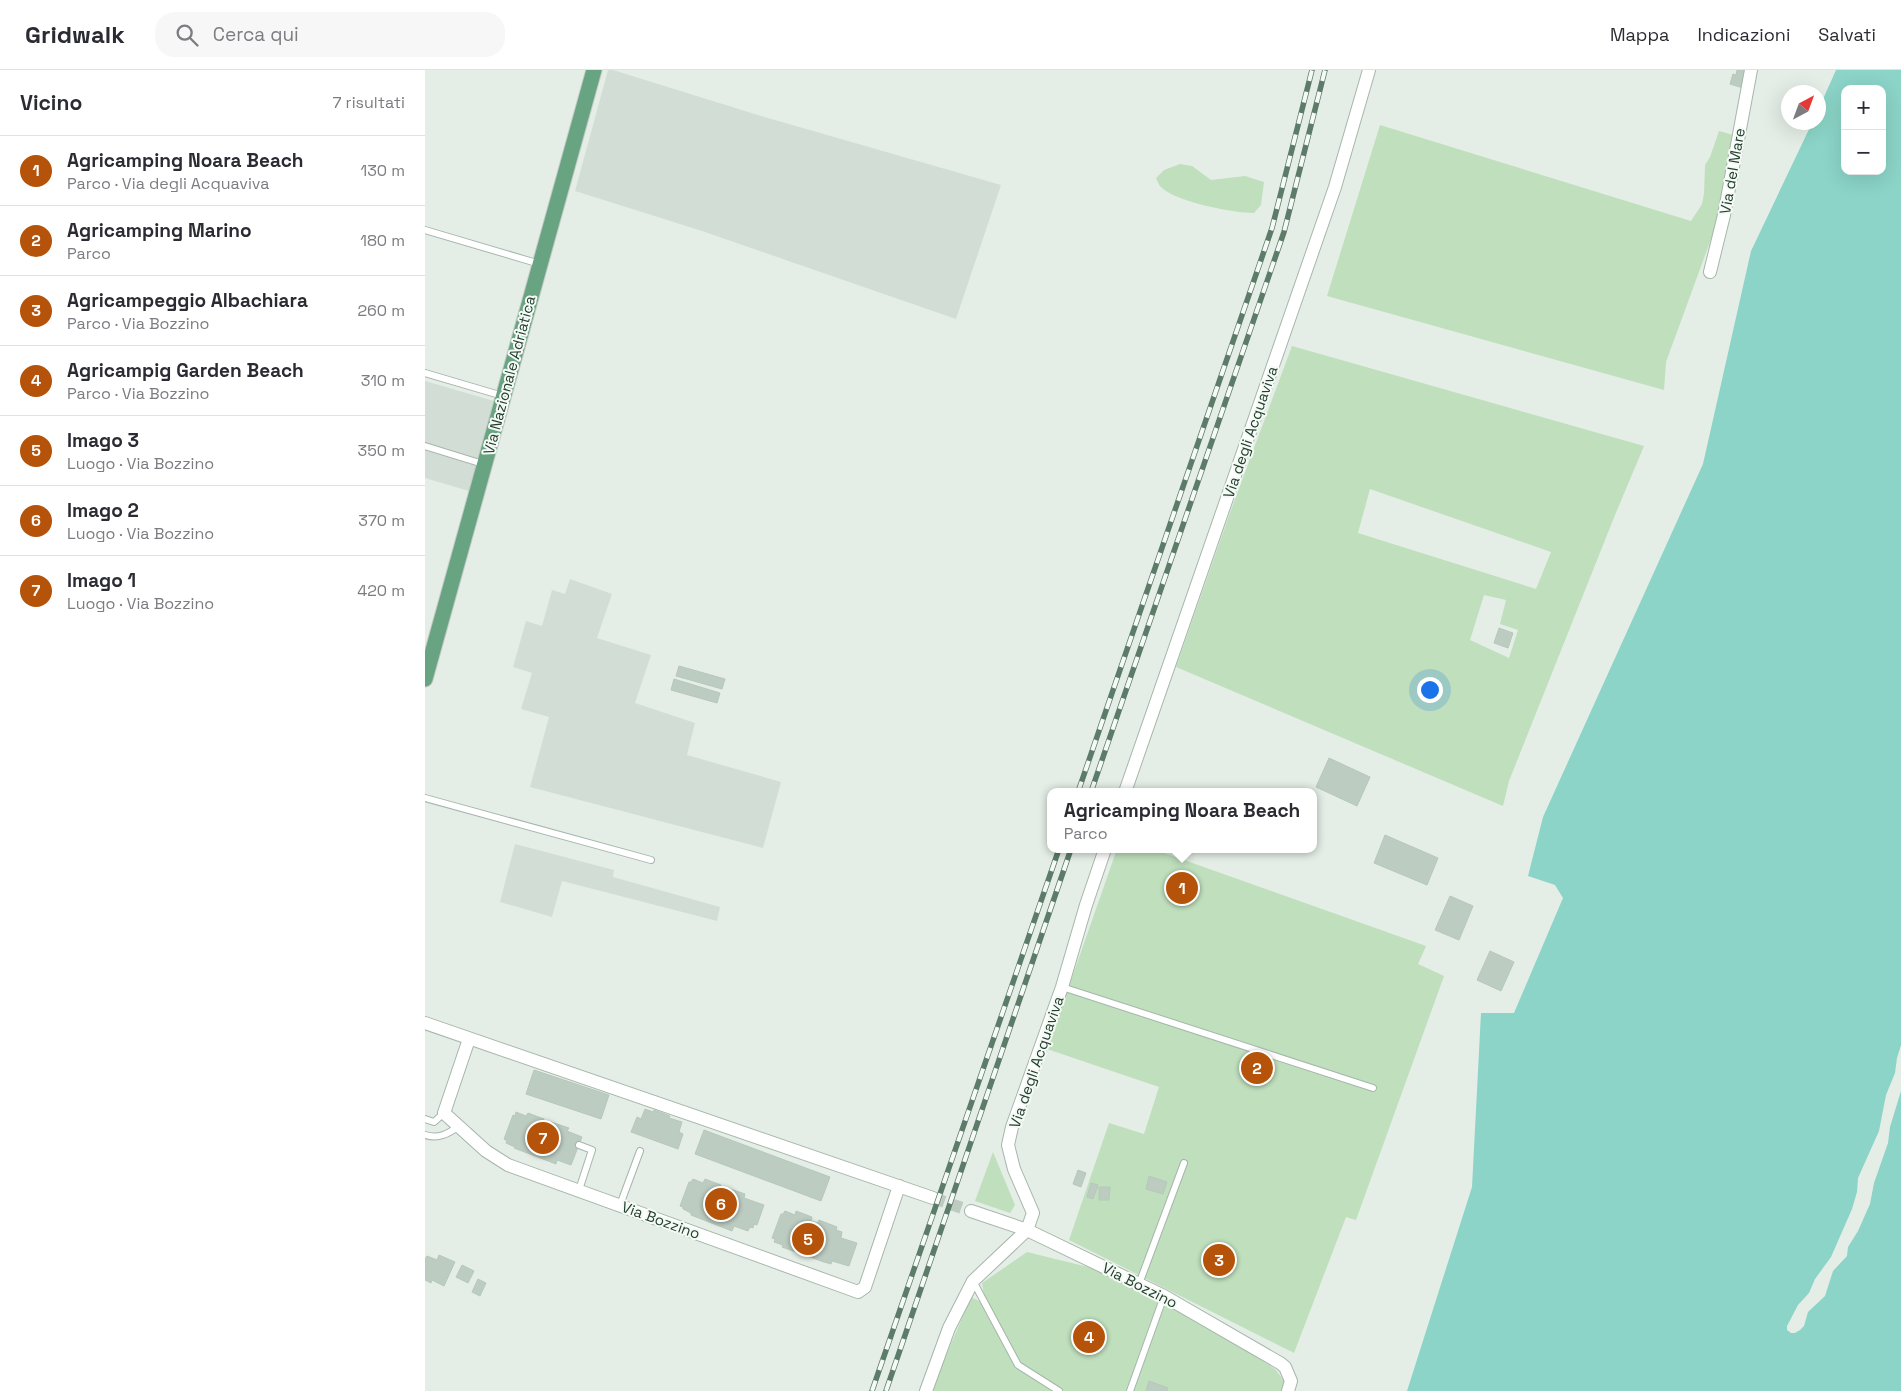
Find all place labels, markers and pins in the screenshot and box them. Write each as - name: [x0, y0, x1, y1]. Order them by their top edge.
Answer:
- pin: 1: [1166, 869, 1198, 907]
- pin: 2: [1241, 1049, 1273, 1087]
- pin: 7: [527, 1119, 559, 1157]
- pin: 6: [705, 1185, 737, 1223]
- pin: 5: [792, 1220, 824, 1258]
- pin: 3: [1203, 1241, 1235, 1279]
- pin: 4: [1073, 1318, 1105, 1356]

